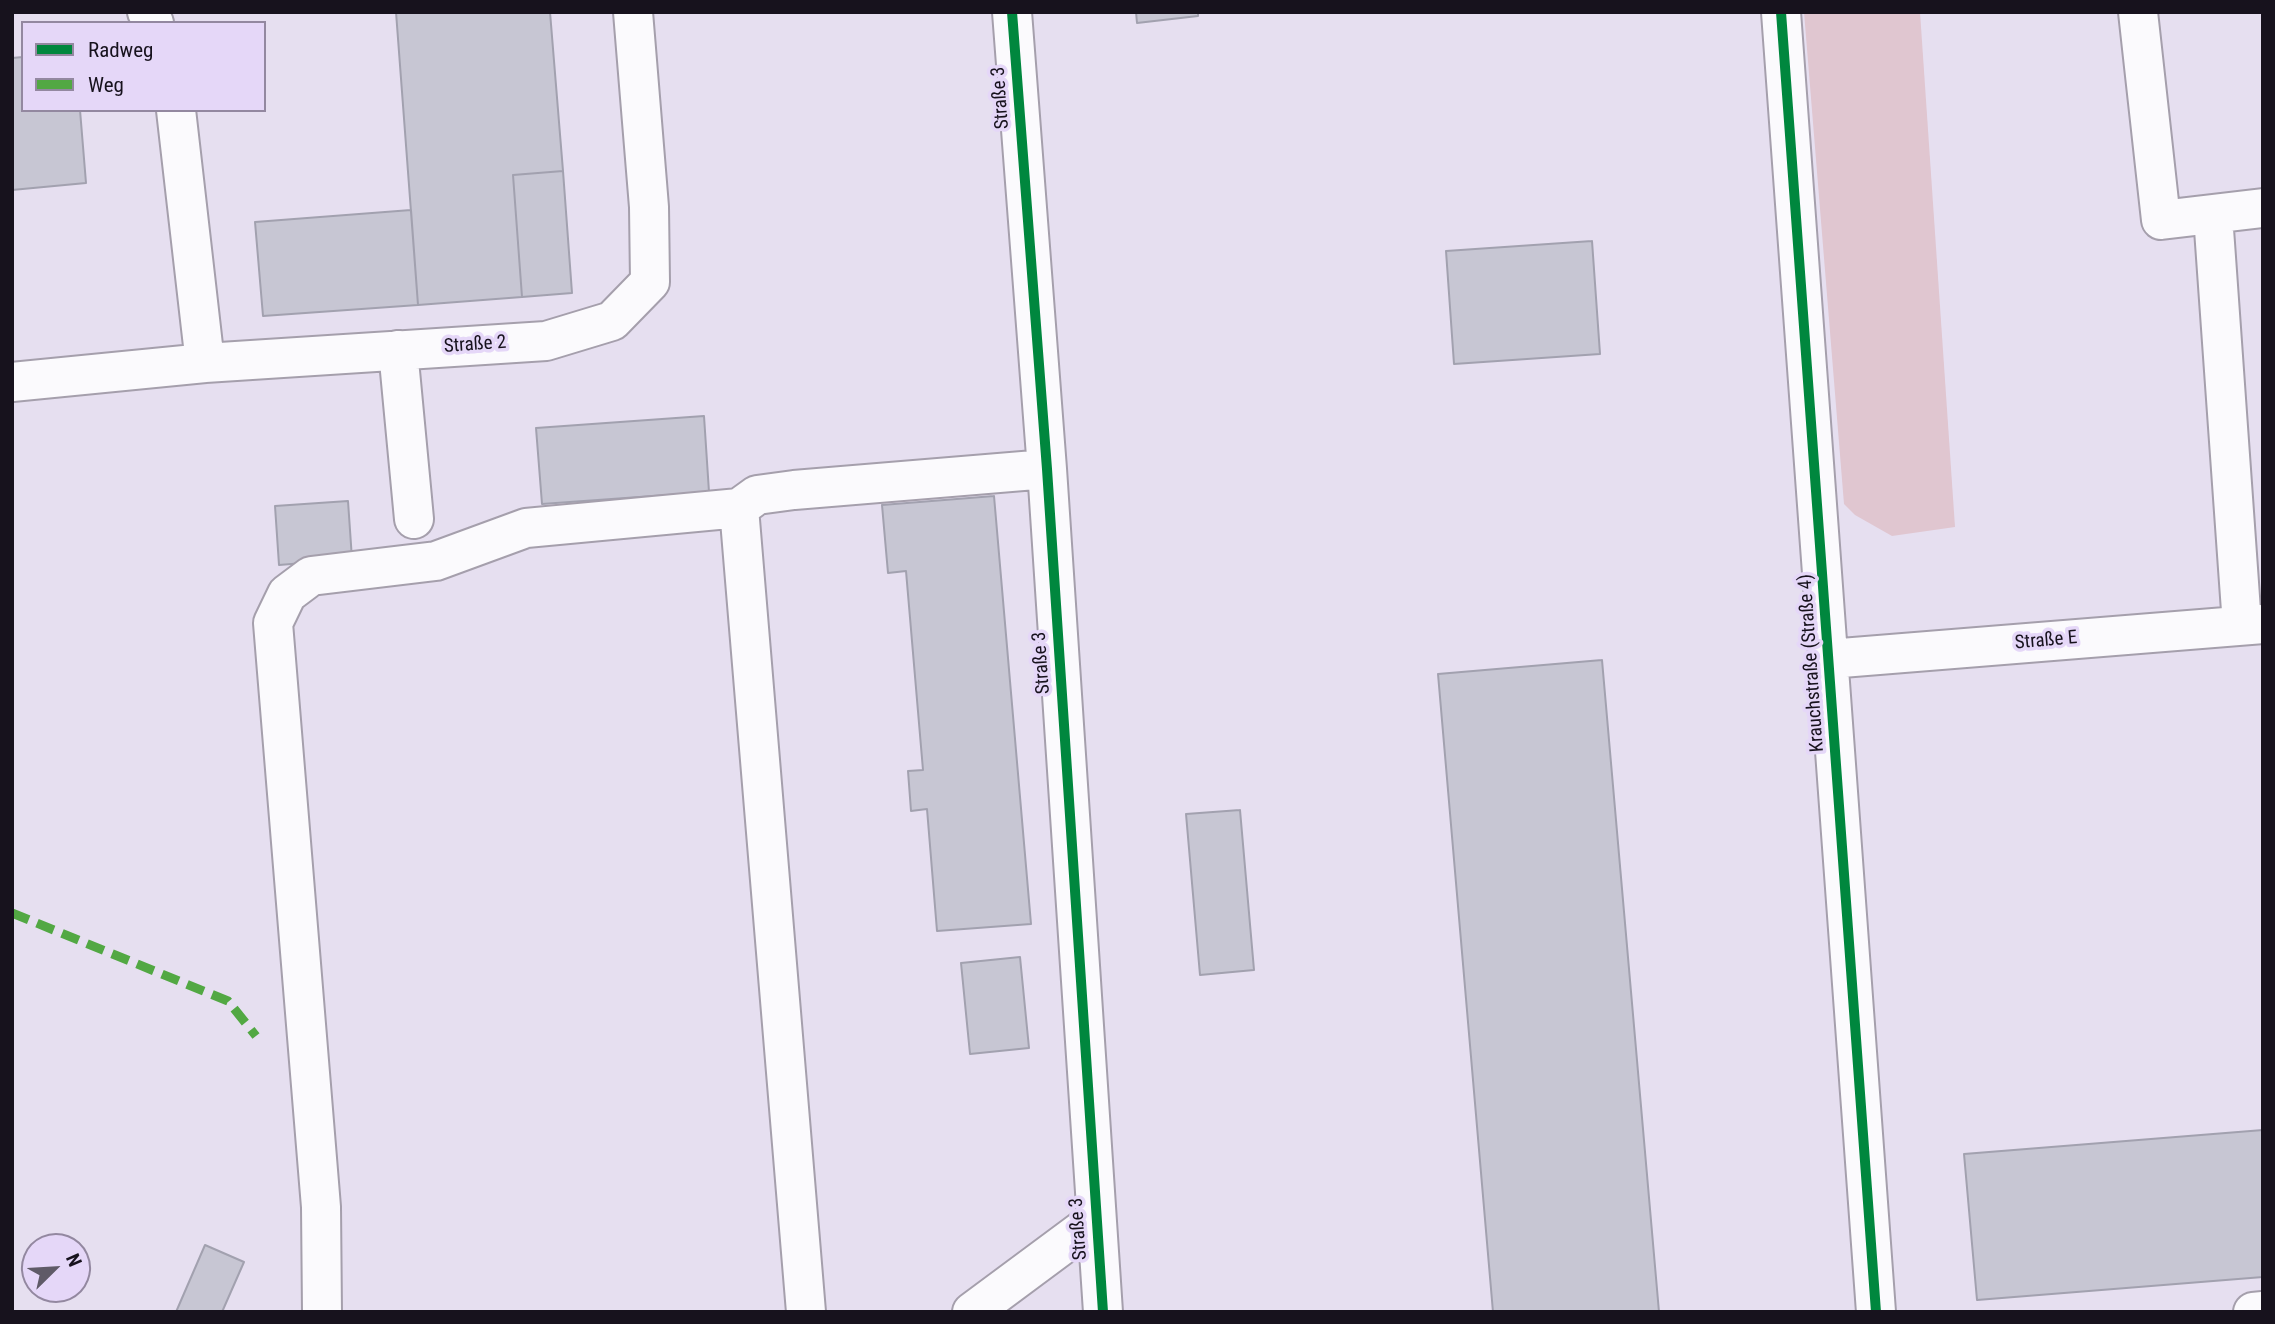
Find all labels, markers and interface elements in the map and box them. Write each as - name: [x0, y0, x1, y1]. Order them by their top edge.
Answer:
- legend: [21, 21, 266, 112]
- text: Radweg: [88, 38, 153, 62]
- street label: Straße 3: [987, 66, 1015, 130]
- text: Weg: [88, 73, 124, 97]
- street label: Straße 2: [443, 331, 507, 359]
- street label: Krauchstraße (Straße 4): [1794, 573, 1830, 753]
- street label: Straße E: [2014, 627, 2078, 655]
- street label: Straße 3: [1028, 631, 1056, 695]
- street label: Straße 3: [1065, 1197, 1093, 1261]
- north arrow: [21, 1233, 91, 1303]
- text: N: [61, 1250, 87, 1270]

